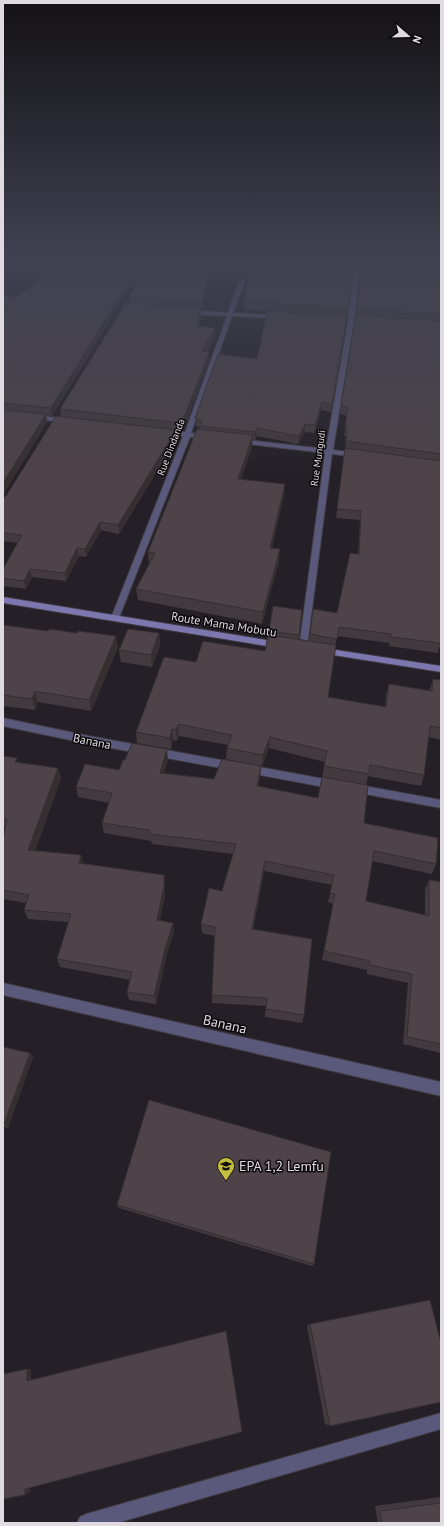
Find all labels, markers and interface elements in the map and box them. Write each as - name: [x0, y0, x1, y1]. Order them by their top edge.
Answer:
- north arrow: [388, 16, 428, 56]
- text: N: [410, 34, 425, 45]
- street label: Rue Dindanda: [154, 417, 188, 477]
- street label: Rue Mungudi: [308, 429, 328, 487]
- street label: Route Mama Mobutu: [170, 608, 278, 640]
- street label: Banana: [72, 730, 112, 752]
- street label: Banana: [201, 1010, 249, 1038]
- school or university icon: EPA 1,2 Lemfu: [216, 1156, 236, 1181]
- place label: EPA 1,2 Lemfu: [239, 1157, 324, 1175]

